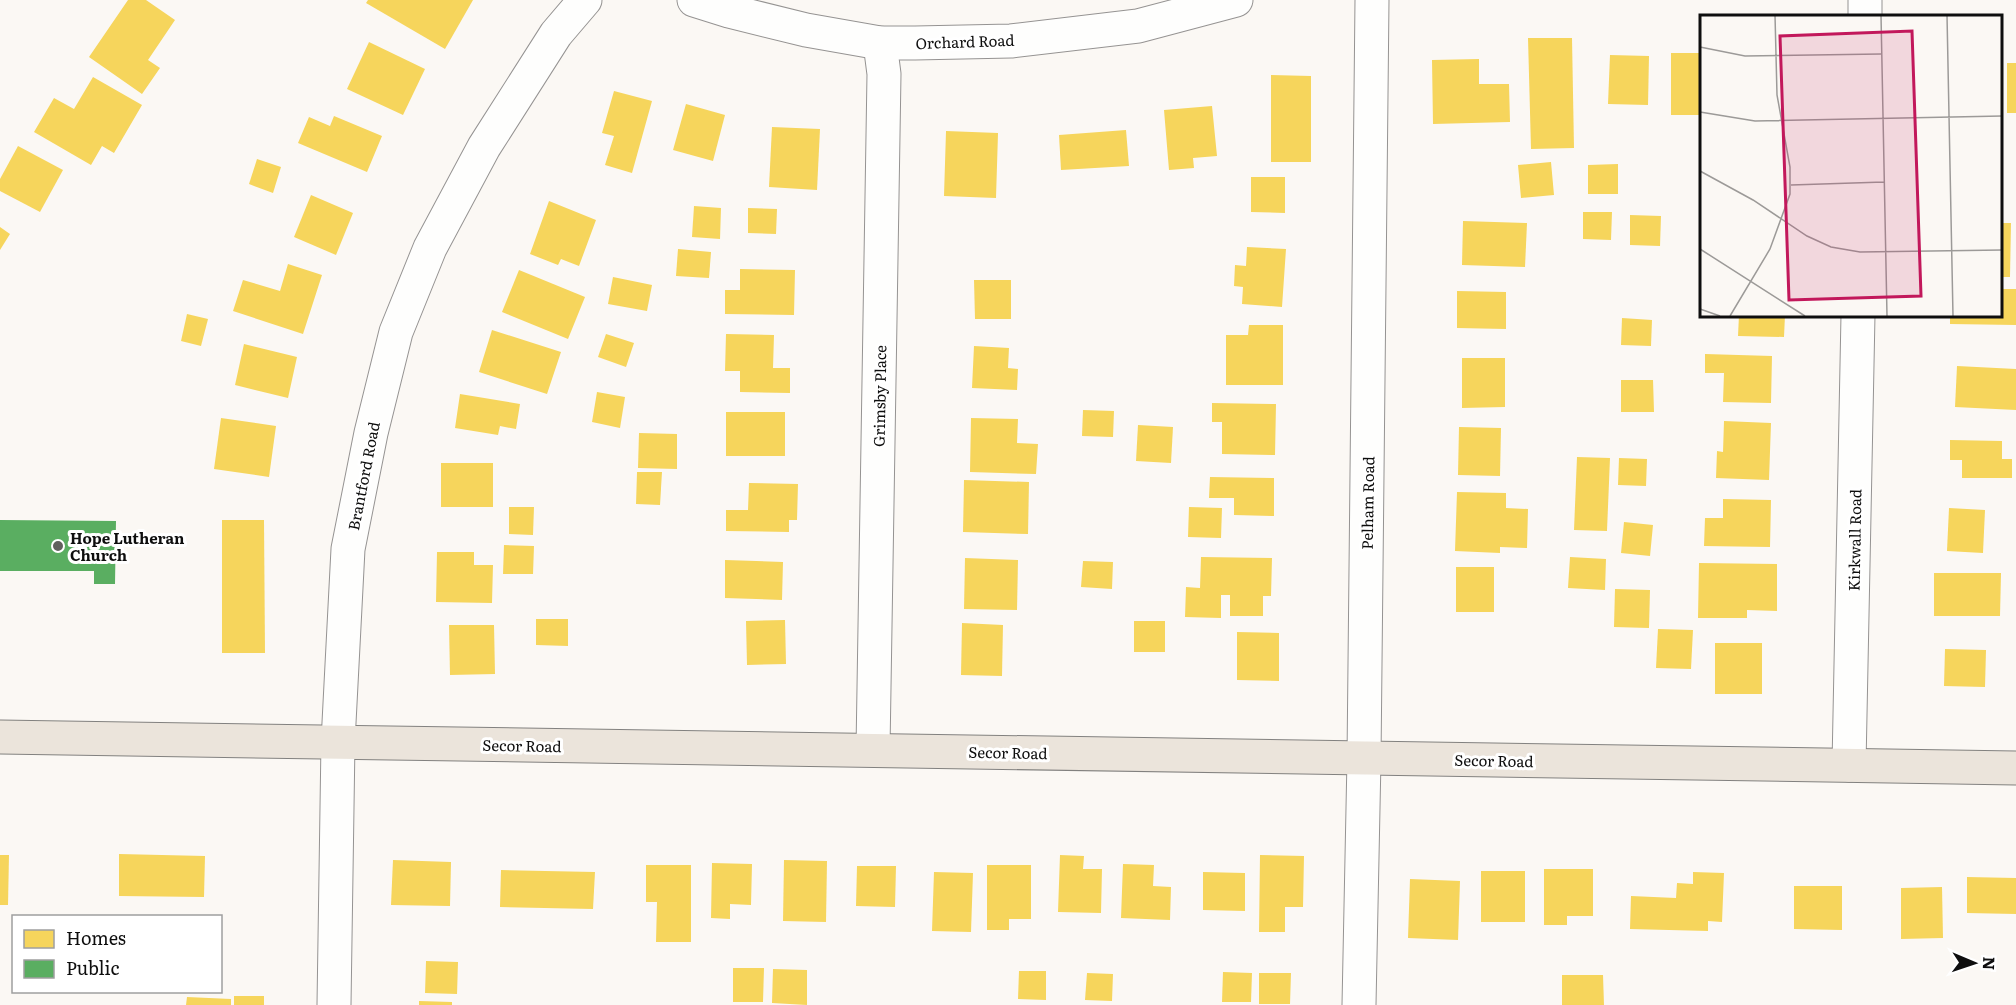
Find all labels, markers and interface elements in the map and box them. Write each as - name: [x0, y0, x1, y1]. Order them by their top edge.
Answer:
- inset map: [1700, 15, 2001, 316]
- street label: Orchard Road: [915, 28, 1015, 54]
- street label: Grimsby Place: [867, 345, 891, 447]
- street label: Brantford Road: [341, 420, 385, 532]
- street label: Pelham Road: [1355, 456, 1379, 550]
- street label: Kirkwall Road: [1842, 489, 1866, 591]
- place label: Hope Lutheran Church: [70, 526, 185, 566]
- marker: Hope Lutheran Church: [51, 539, 65, 553]
- street label: Secor Road: [482, 733, 562, 757]
- street label: Secor Road: [968, 740, 1048, 764]
- street label: Secor Road: [1454, 748, 1534, 772]
- legend: [12, 915, 222, 993]
- text: Homes: [66, 924, 126, 951]
- north arrow: [1944, 933, 2004, 993]
- text: Public: [66, 954, 120, 981]
- text: N: [1978, 956, 2002, 971]

